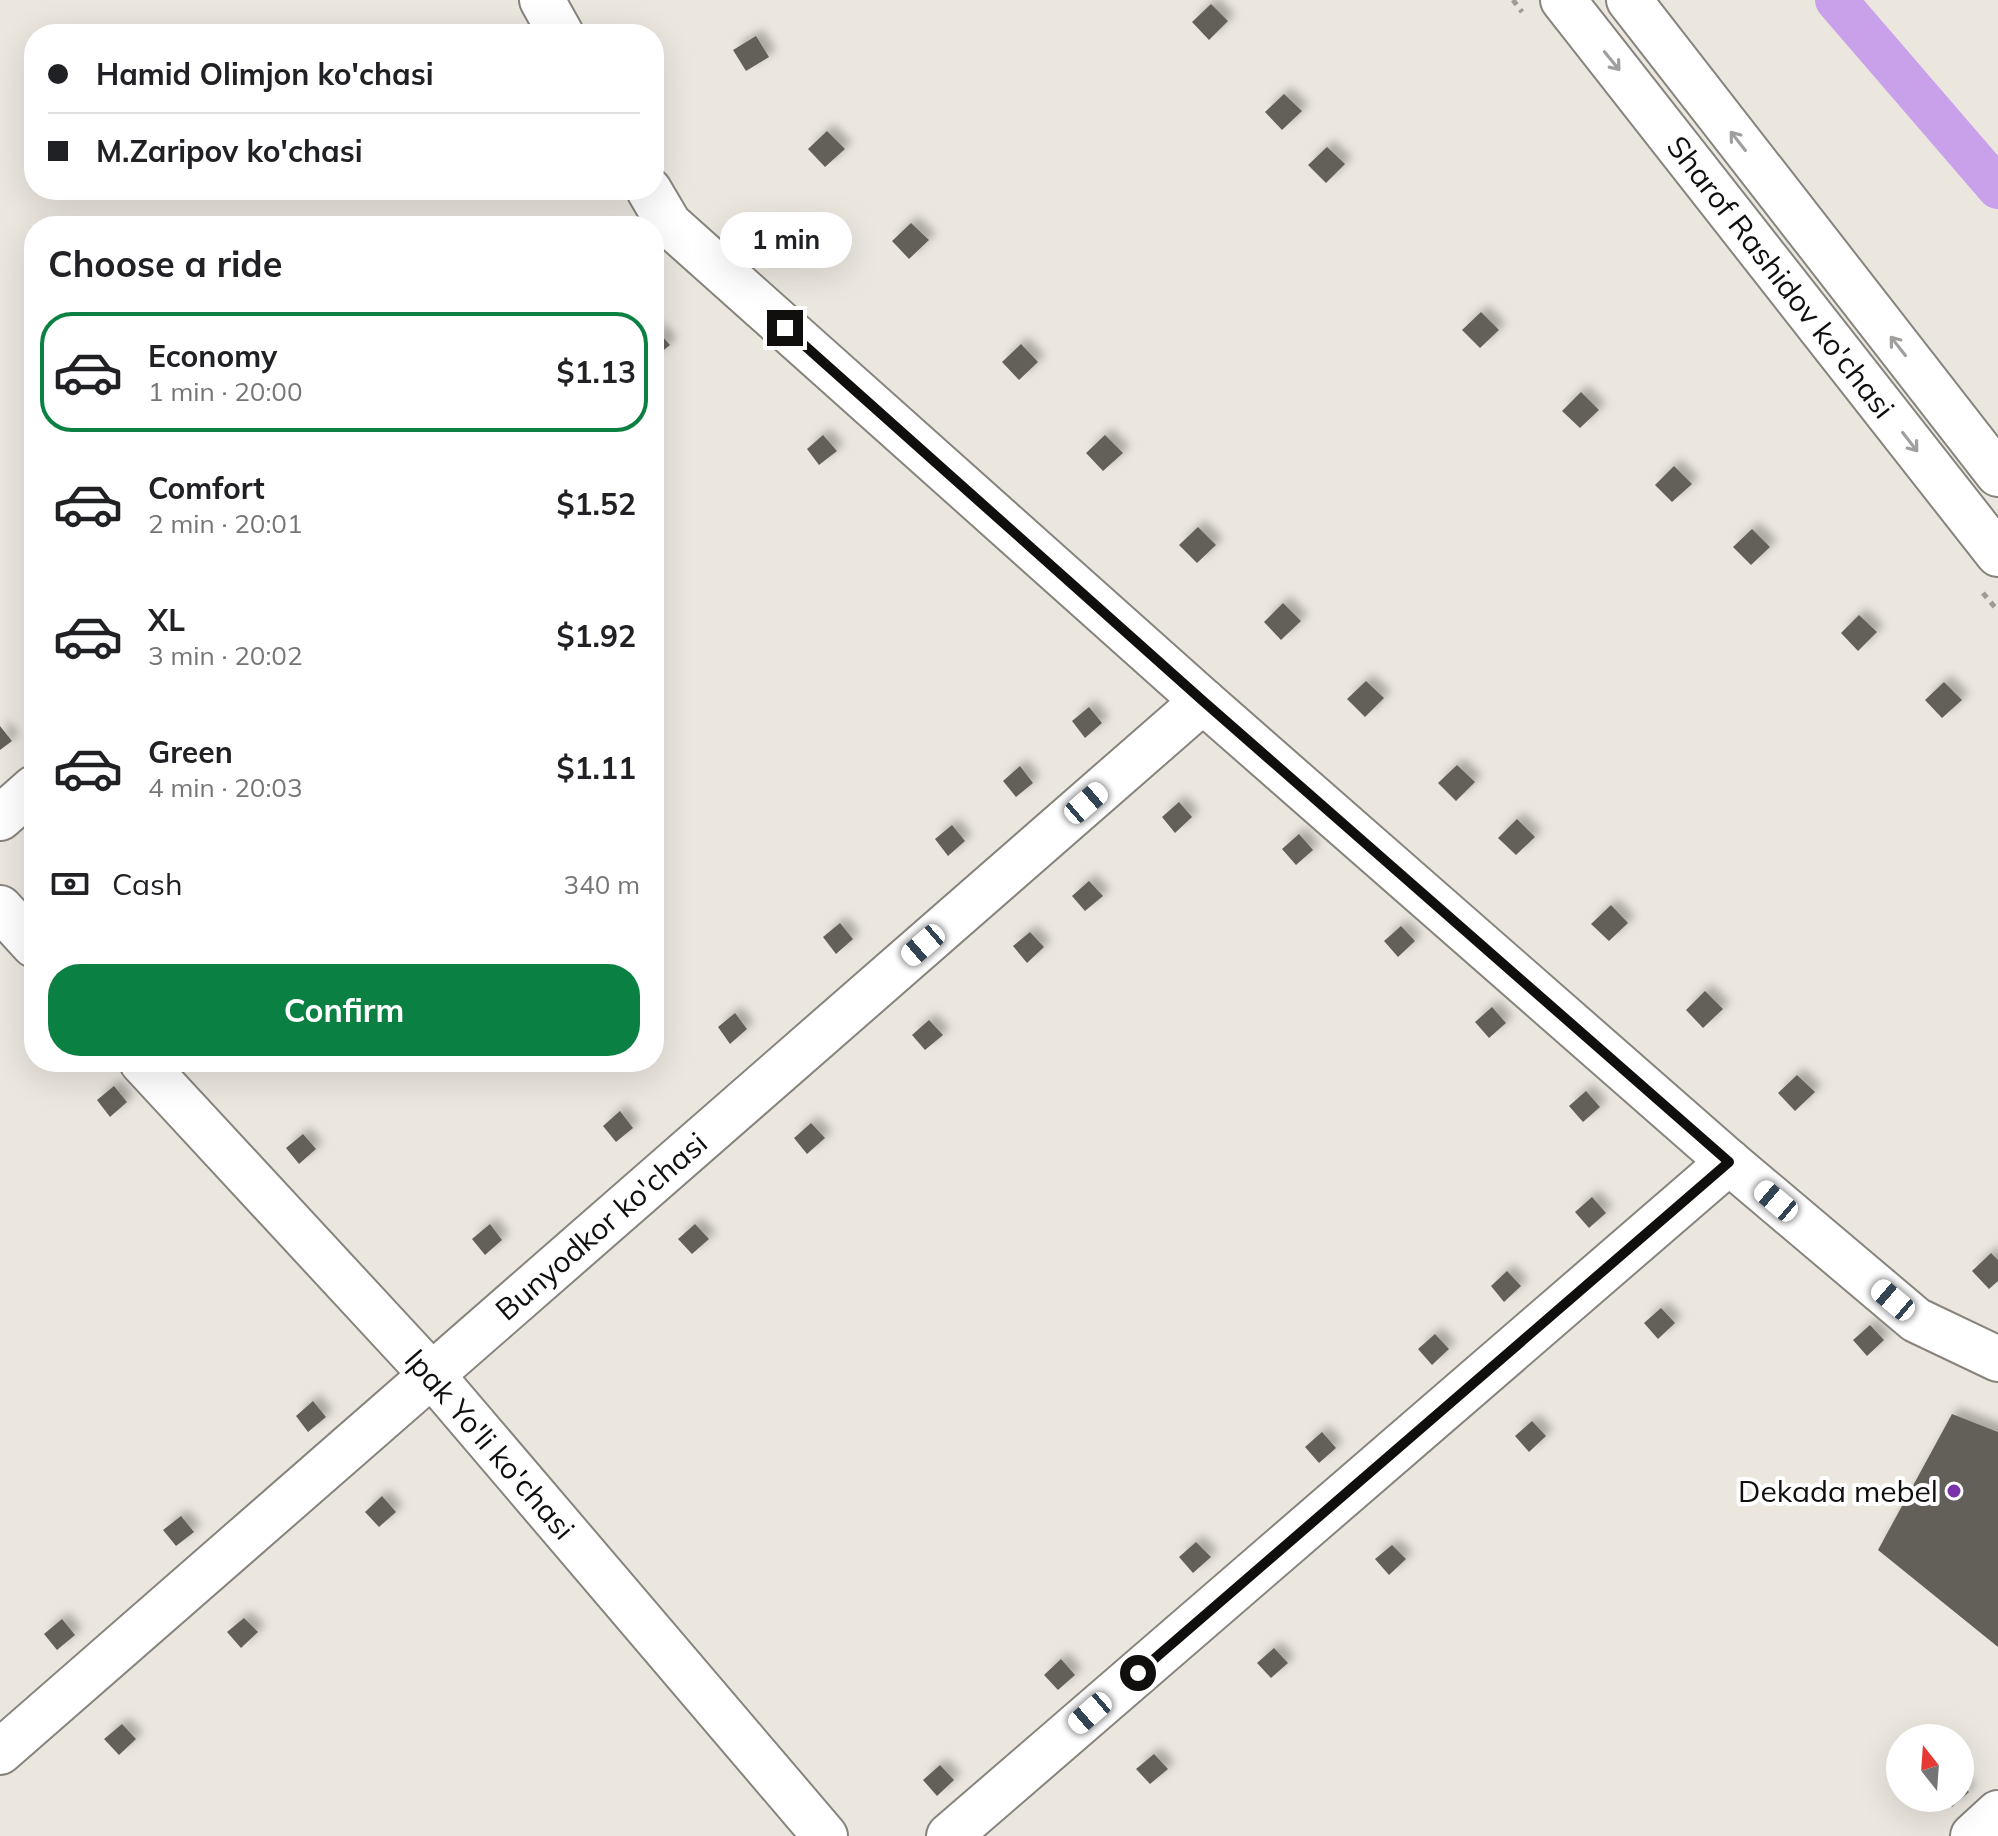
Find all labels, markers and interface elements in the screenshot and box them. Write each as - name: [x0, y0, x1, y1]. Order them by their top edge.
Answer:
- one-way arrow: [1603, 50, 1620, 71]
- text: Hamid Olimjon ko'chasi: [96, 55, 434, 93]
- street label: Sharof Rashidov ko'chasi: [1659, 128, 1903, 426]
- one-way arrow: [1730, 131, 1747, 152]
- text: M.Zaripov ko'chasi: [96, 132, 363, 170]
- callout: 1 min: [719, 212, 851, 268]
- text: 1 min: [752, 223, 820, 256]
- text: Choose a ride: [48, 241, 282, 286]
- route end: [767, 310, 803, 346]
- icon: car: [52, 336, 124, 408]
- one-way arrow: [1890, 336, 1907, 357]
- text: Economy: [148, 337, 277, 375]
- text: $1.13: [557, 353, 636, 391]
- text: 1 min · 20:00: [148, 375, 303, 408]
- one-way arrow: [1902, 431, 1919, 452]
- icon: car: [52, 468, 124, 540]
- text: Comfort: [148, 469, 265, 507]
- text: $1.52: [557, 485, 636, 523]
- text: 2 min · 20:01: [148, 507, 303, 540]
- icon: car: [52, 600, 124, 672]
- text: XL: [148, 601, 185, 639]
- text: $1.92: [557, 617, 636, 655]
- text: 3 min · 20:02: [148, 639, 303, 672]
- icon: car: [52, 732, 124, 804]
- text: Green: [148, 733, 233, 771]
- text: $1.11: [557, 749, 636, 787]
- text: 4 min · 20:03: [148, 771, 303, 804]
- car: [1060, 778, 1112, 828]
- icon: cash: [48, 862, 92, 906]
- text: Cash: [112, 865, 183, 903]
- text: 340 m: [564, 868, 640, 901]
- car: [897, 920, 949, 970]
- button: Confirm: [48, 964, 640, 1056]
- street label: Bunyodkor ko'chasi: [487, 1124, 715, 1328]
- car: [1750, 1176, 1802, 1226]
- car: [1867, 1275, 1919, 1325]
- street label: Ipak Yo'li ko'chasi: [397, 1341, 583, 1547]
- place label: Dekada mebel: [1738, 1472, 1938, 1510]
- marker: Dekada mebel: [1945, 1482, 1963, 1500]
- route start: [1120, 1655, 1156, 1691]
- car: [1064, 1688, 1116, 1738]
- north arrow: [1886, 1724, 1974, 1812]
- map controls: [1886, 1724, 1974, 1812]

